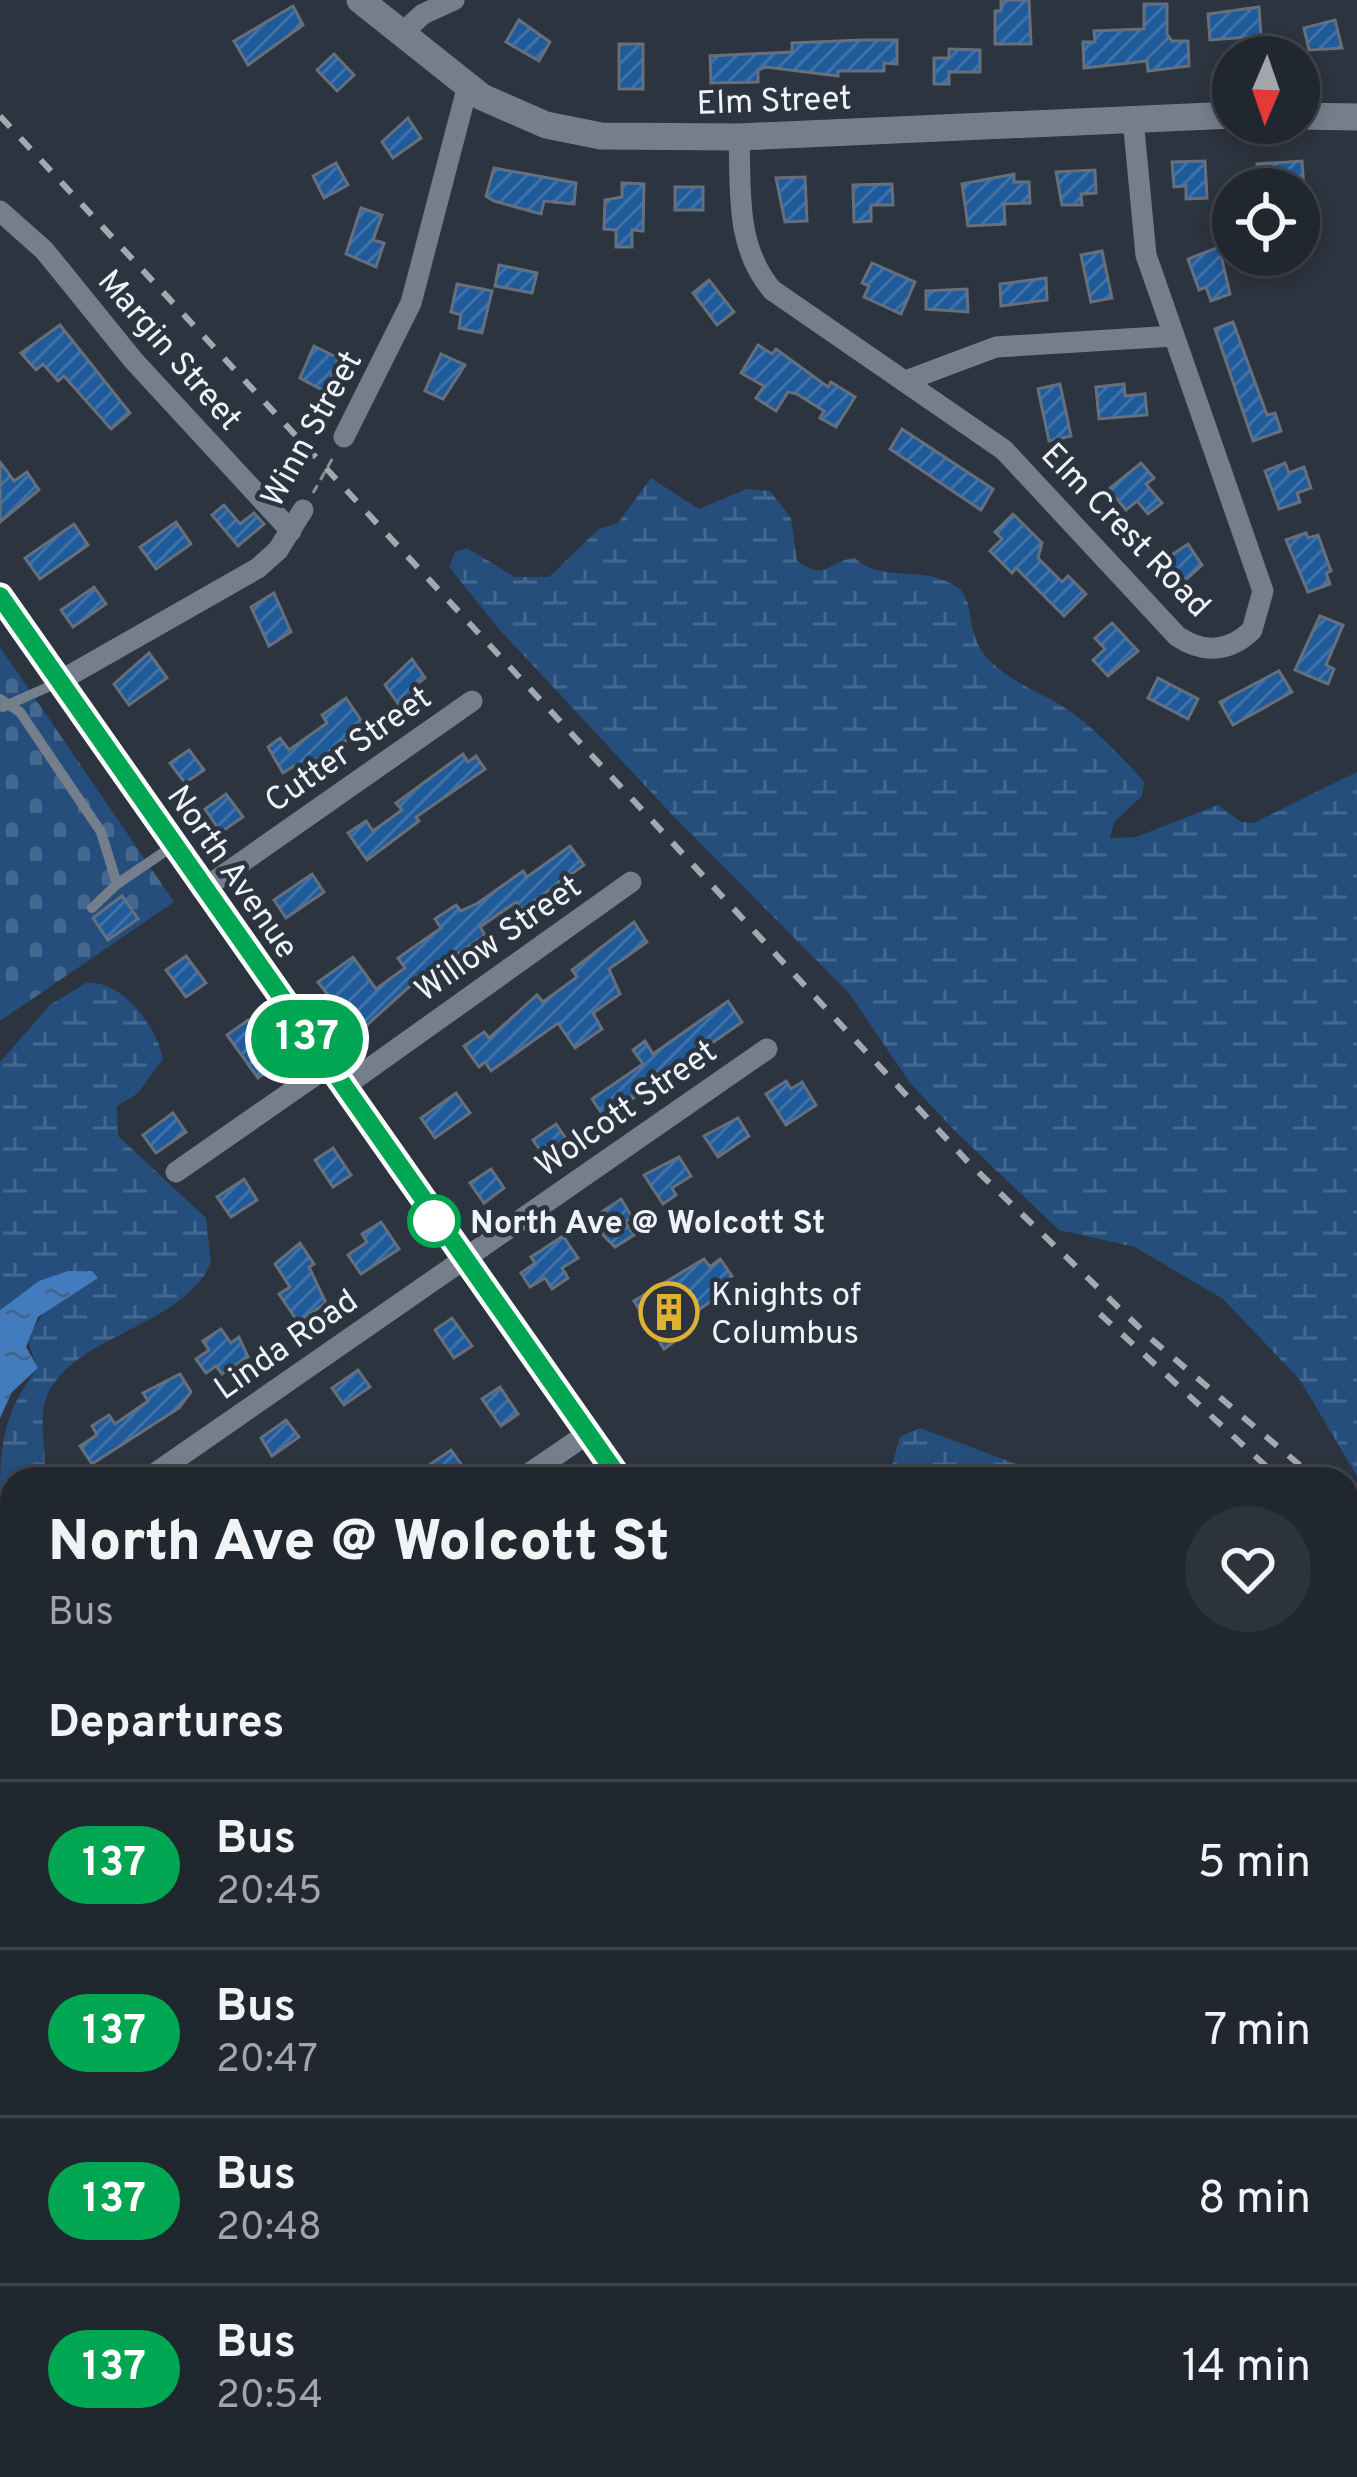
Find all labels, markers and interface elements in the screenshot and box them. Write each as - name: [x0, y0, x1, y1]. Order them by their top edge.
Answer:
- north arrow: [1212, 36, 1320, 144]
- map controls: [1212, 36, 1320, 276]
- street label: Elm Street: [696, 79, 852, 127]
- button: locate: [1212, 168, 1320, 276]
- street label: Margin Street: [87, 263, 249, 441]
- street label: Winn Street: [253, 344, 374, 515]
- street label: Elm Crest Road: [1030, 436, 1218, 628]
- street label: Cutter Street: [258, 679, 441, 824]
- street label: North Avenue: [156, 778, 306, 968]
- street label: Willow Street: [408, 868, 591, 1013]
- line badge: 137: [238, 1000, 376, 1078]
- text: 137: [275, 1012, 339, 1065]
- street label: Wolcott Street: [528, 1032, 726, 1188]
- marker: North Ave @ Wolcott St: [409, 1196, 459, 1246]
- place label: North Ave @ Wolcott St: [470, 1204, 825, 1246]
- place label: Knights of Columbus: [711, 1276, 861, 1356]
- street label: Linda Road: [207, 1281, 367, 1411]
- building icon: Knights of Columbus: [638, 1281, 700, 1343]
- button: heart: [1185, 1506, 1311, 1632]
- text: North Ave @ Wolcott St: [48, 1509, 669, 1581]
- text: Bus: [48, 1590, 114, 1639]
- text: Departures: [48, 1696, 284, 1753]
- text: Bus: [216, 1812, 296, 1869]
- text: 5 min: [1198, 1836, 1311, 1893]
- text: 137: [82, 1838, 146, 1891]
- text: 20:45: [216, 1869, 322, 1918]
- text: Bus: [216, 1980, 296, 2037]
- text: 7 min: [1204, 2004, 1311, 2061]
- text: 137: [82, 2006, 146, 2059]
- text: 20:47: [216, 2037, 318, 2086]
- text: Bus: [216, 2148, 296, 2205]
- text: 8 min: [1198, 2172, 1311, 2229]
- text: 137: [82, 2174, 146, 2227]
- text: 20:48: [216, 2205, 322, 2254]
- text: Bus: [216, 2316, 296, 2373]
- text: 14 min: [1182, 2340, 1311, 2397]
- text: 137: [82, 2342, 146, 2395]
- text: 20:54: [216, 2373, 323, 2422]

